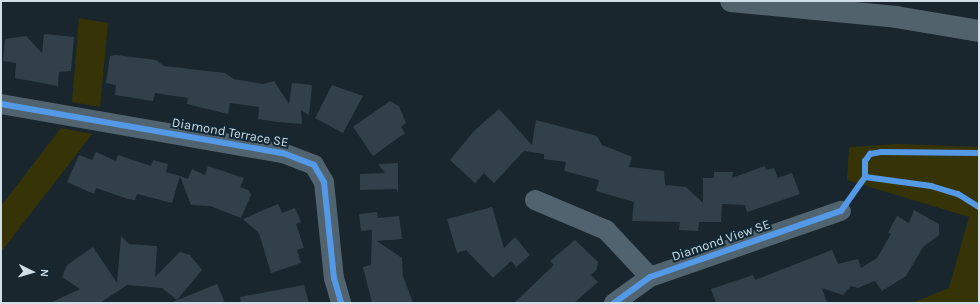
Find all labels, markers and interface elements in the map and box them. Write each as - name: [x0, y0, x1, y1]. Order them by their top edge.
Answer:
- street label: Diamond Terrace SE: [171, 115, 289, 151]
- street label: Diamond View SE: [670, 217, 772, 265]
- north arrow: [12, 252, 52, 292]
- text: N: [38, 269, 51, 278]

